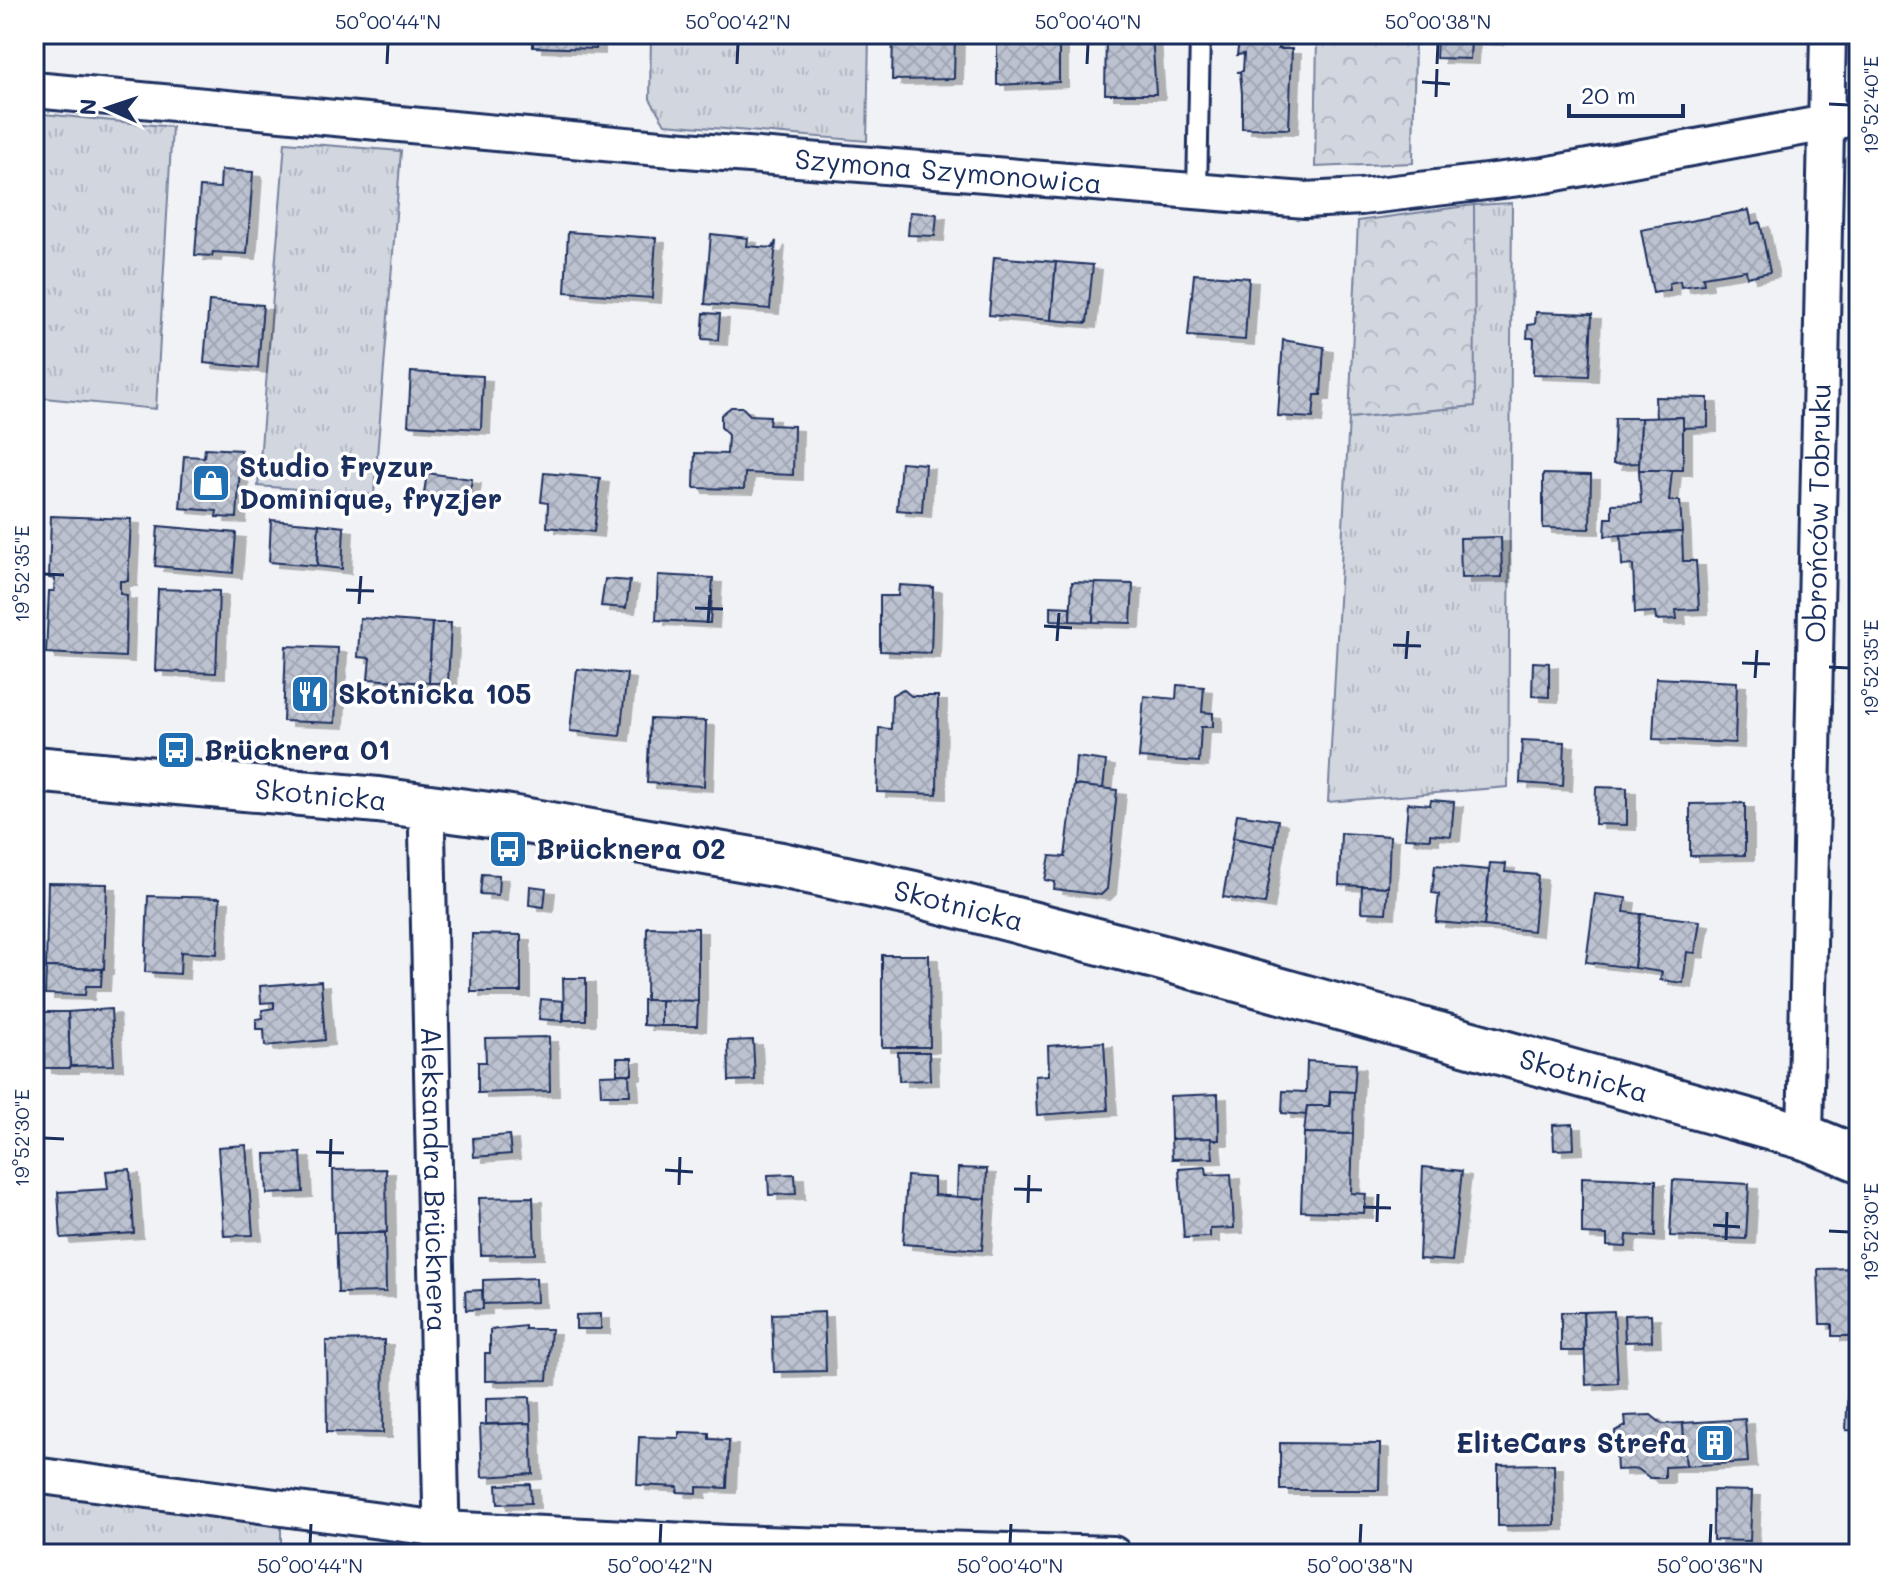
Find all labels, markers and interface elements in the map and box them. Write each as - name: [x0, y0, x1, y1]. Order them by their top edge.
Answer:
- text: 50°00'44"N: [335, 8, 441, 34]
- text: 50°00'42"N: [685, 8, 791, 34]
- text: 50°00'40"N: [1035, 8, 1141, 34]
- text: 50°00'38"N: [1385, 8, 1491, 34]
- text: 19°52'40"E: [1857, 56, 1883, 154]
- north arrow: [68, 68, 148, 148]
- scale bar: [1569, 68, 1683, 118]
- text: 20 m: [1581, 79, 1636, 110]
- text: N: [73, 98, 102, 116]
- street label: Szymona Szymonowica: [793, 140, 1103, 201]
- street label: Obrońców Tobruku: [1796, 383, 1838, 643]
- place label: Studio Fryzur Dominique, fryzjer: [239, 448, 502, 517]
- shop icon: Studio Fryzur Dominique, fryzjer: [190, 462, 232, 504]
- text: 19°52'35"E: [8, 525, 34, 623]
- text: 19°52'35"E: [1857, 619, 1883, 717]
- restaurant icon: Skotnicka 105: [289, 673, 331, 715]
- place label: Skotnicka 105: [338, 675, 531, 711]
- bus stop icon: Brücknera 01: [155, 729, 197, 771]
- place label: Brücknera 01: [204, 731, 390, 767]
- street label: Skotnicka: [253, 770, 389, 818]
- bus stop icon: Brücknera 02: [487, 828, 529, 870]
- place label: Brücknera 02: [536, 830, 726, 866]
- street label: Skotnicka: [891, 871, 1028, 938]
- street label: Aleksandra Brücknera: [414, 1026, 456, 1333]
- street label: Skotnicka: [1516, 1039, 1653, 1110]
- text: 19°52'30"E: [8, 1089, 34, 1187]
- text: 19°52'30"E: [1857, 1183, 1883, 1281]
- building icon: EliteCars Strefa: [1694, 1422, 1736, 1464]
- place label: EliteCars Strefa: [1456, 1424, 1687, 1460]
- text: 50°00'44"N: [257, 1552, 363, 1578]
- text: 50°00'42"N: [607, 1552, 713, 1578]
- text: 50°00'40"N: [957, 1552, 1063, 1578]
- text: 50°00'38"N: [1307, 1552, 1413, 1578]
- text: 50°00'36"N: [1657, 1552, 1763, 1578]

